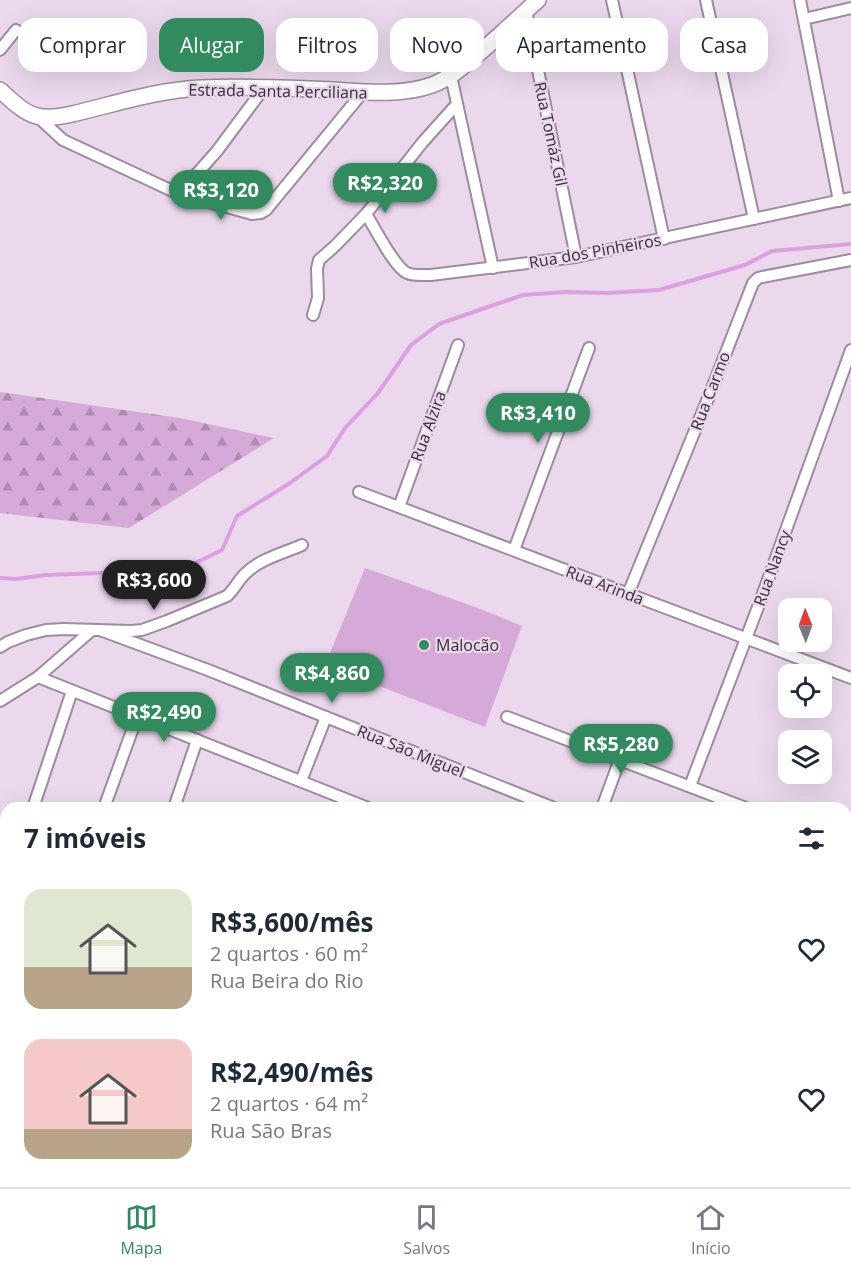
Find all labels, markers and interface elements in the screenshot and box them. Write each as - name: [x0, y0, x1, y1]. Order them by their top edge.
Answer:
- chip: Comprar: [18, 18, 147, 72]
- chip: Alugar: [159, 18, 264, 72]
- chip: Filtros: [276, 18, 378, 72]
- chip: Novo: [390, 18, 484, 72]
- chip: Apartamento: [496, 18, 668, 72]
- chip: Casa: [680, 18, 768, 72]
- street label: Estrada Santa Perciliana: [188, 78, 368, 104]
- street label: Rua Tomáz Gil: [529, 80, 573, 188]
- pin: R$2,320: [330, 163, 440, 214]
- text: R$2,320: [347, 169, 423, 196]
- pin: R$3,120: [166, 170, 276, 221]
- text: R$3,120: [183, 176, 259, 203]
- street label: Rua dos Pinheiros: [527, 229, 663, 273]
- street label: Rua Carmo: [685, 348, 735, 434]
- street label: Rua Alzira: [405, 388, 451, 464]
- pin: R$3,410: [483, 393, 593, 444]
- text: R$3,410: [500, 399, 576, 426]
- street label: Rua Nancy: [748, 526, 796, 609]
- pin: R$3,600: [99, 560, 209, 611]
- street label: Rua Arinda: [563, 560, 647, 610]
- text: R$3,600: [116, 566, 192, 593]
- north arrow: [778, 598, 832, 652]
- map controls: [778, 598, 832, 784]
- place label: Malocão: [436, 634, 499, 656]
- marker: Malocão: [417, 638, 431, 652]
- pin: R$4,860: [277, 653, 387, 704]
- text: R$4,860: [294, 659, 370, 686]
- button: locate: [778, 664, 832, 718]
- pin: R$2,490: [109, 692, 219, 743]
- text: R$2,490: [126, 698, 202, 725]
- street label: Rua São Miguel: [354, 719, 468, 783]
- pin: R$5,280: [566, 724, 676, 775]
- text: R$5,280: [583, 730, 659, 757]
- button: layers: [778, 730, 832, 784]
- text: 7 imóveis: [24, 820, 146, 856]
- icon: filters: [795, 822, 828, 855]
- text: R$3,600/mês: [210, 904, 373, 940]
- icon: home: [72, 913, 144, 985]
- icon: heart: [795, 933, 828, 966]
- text: 2 quartos · 60 m²: [210, 940, 368, 967]
- text: Rua Beira do Rio: [210, 967, 364, 994]
- text: R$2,490/mês: [210, 1054, 373, 1090]
- icon: home: [72, 1063, 144, 1135]
- icon: heart: [795, 1083, 828, 1116]
- text: 2 quartos · 64 m²: [210, 1090, 368, 1117]
- text: Rua São Bras: [210, 1117, 332, 1144]
- tab: Mapa: [120, 1201, 162, 1259]
- tab: Salvos: [403, 1201, 450, 1259]
- tab: Início: [691, 1201, 731, 1259]

